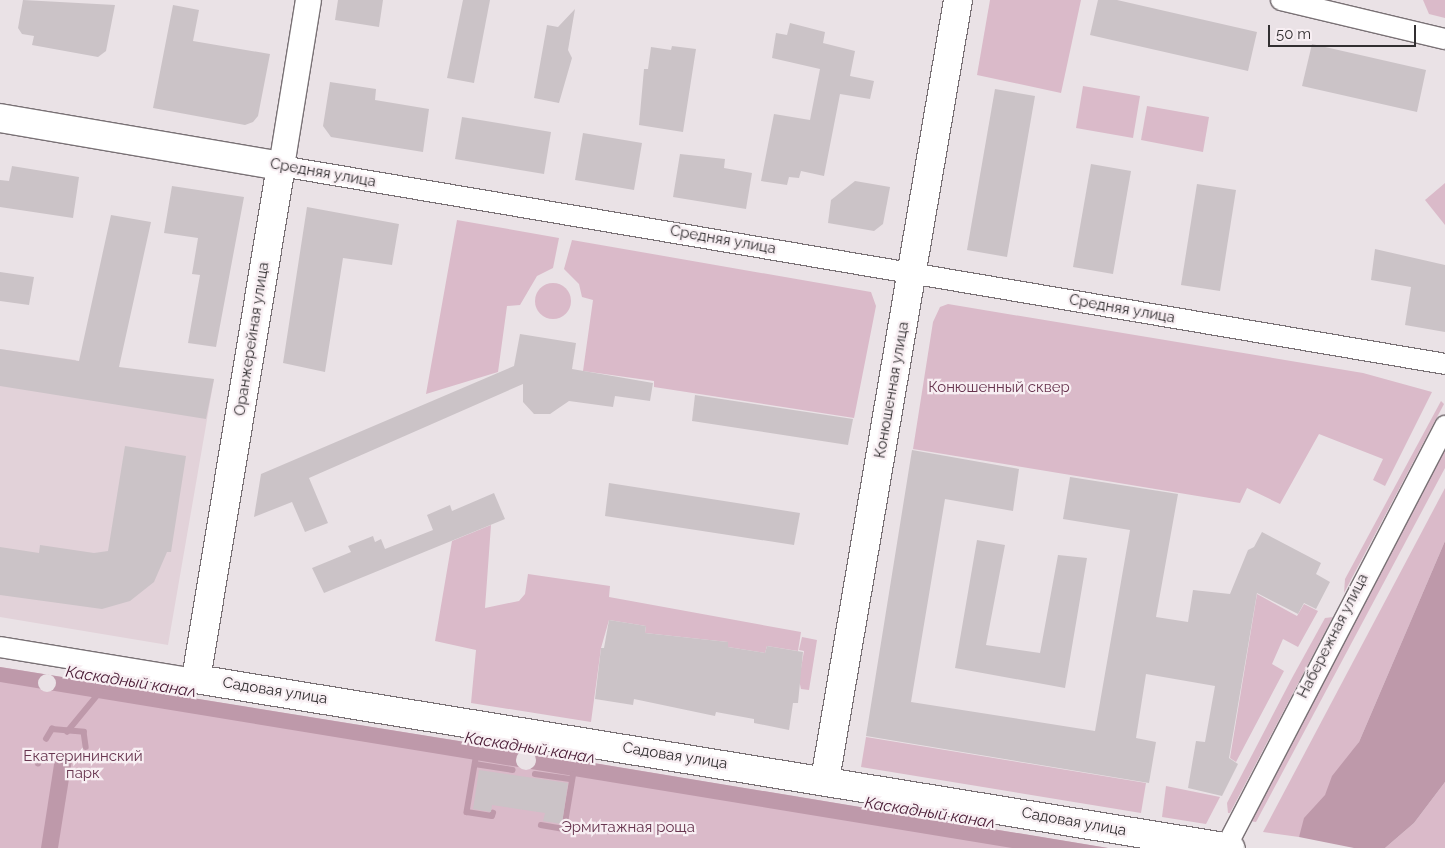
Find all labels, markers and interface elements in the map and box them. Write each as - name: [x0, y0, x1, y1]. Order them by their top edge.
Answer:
- scale bar: [1270, 15, 1418, 47]
- text: 50 m: [1276, 25, 1311, 43]
- street label: Средняя улица: [268, 155, 378, 191]
- street label: Средняя улица: [668, 222, 778, 258]
- street label: Оранжерейная улица: [231, 261, 273, 417]
- street label: Средняя улица: [1067, 291, 1177, 327]
- street label: Конюшенная улица: [871, 320, 913, 460]
- park label: Конюшенный сквер: [928, 379, 1070, 397]
- street label: Набережная улица: [1294, 570, 1372, 702]
- water label: Каскадный канал: [64, 662, 198, 702]
- street label: Садовая улица: [221, 674, 329, 708]
- water label: Каскадный канал: [463, 728, 597, 768]
- street label: Садовая улица: [621, 739, 729, 773]
- park label: Екатерининский парк: [23, 747, 143, 782]
- water label: Каскадный канал: [863, 793, 997, 833]
- street label: Садовая улица: [1020, 804, 1128, 840]
- park label: Эрмитажная роща: [561, 819, 695, 837]

